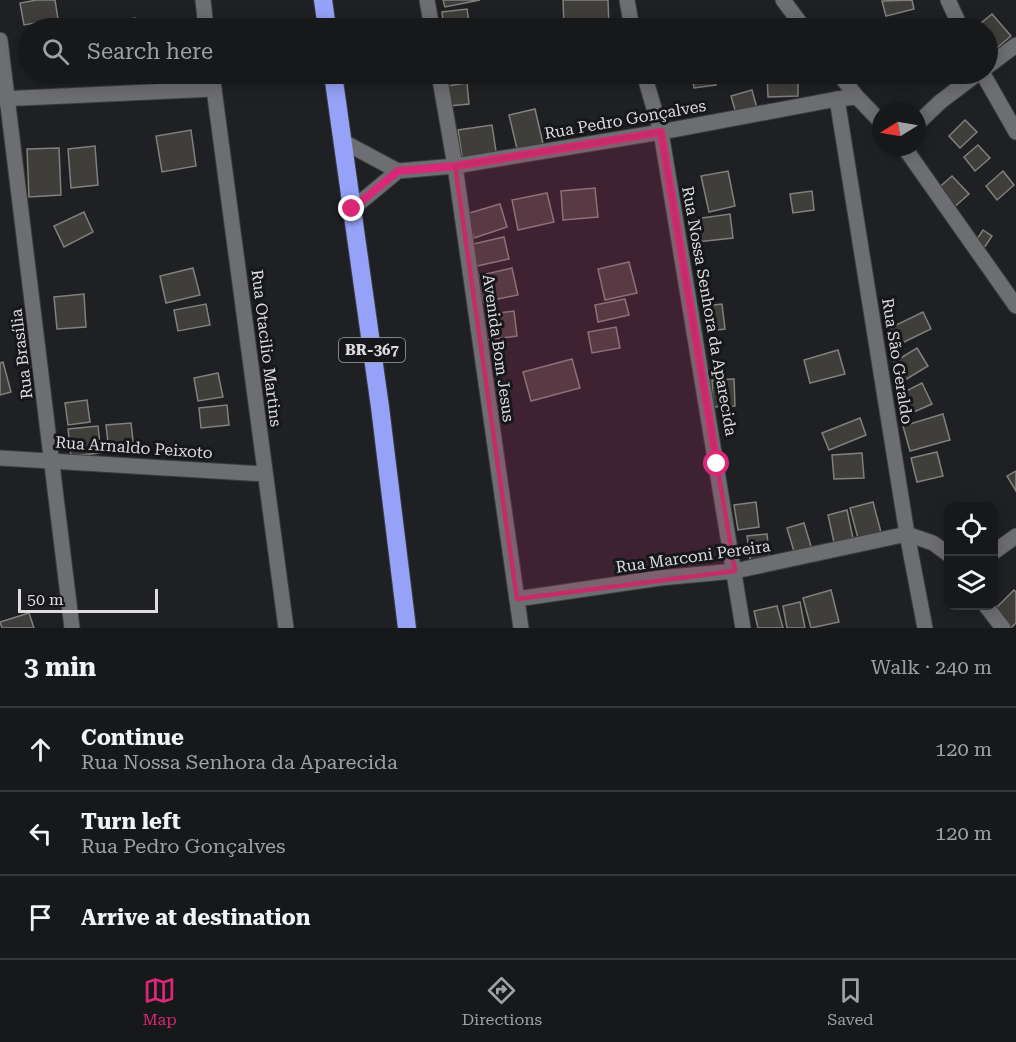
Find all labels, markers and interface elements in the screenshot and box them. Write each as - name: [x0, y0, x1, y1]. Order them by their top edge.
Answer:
- search box: [18, 18, 998, 84]
- icon: search: [39, 35, 72, 68]
- text: Search here: [87, 39, 213, 64]
- street label: Rua Pedro Gonçalves: [543, 96, 708, 143]
- north arrow: [872, 102, 926, 156]
- street label: Rua Nossa Senhora da Aparecida: [678, 185, 741, 438]
- route end: [338, 195, 364, 221]
- street label: Rua Otacilio Martins: [247, 268, 286, 428]
- street label: Avenida Bom Jesus: [479, 273, 518, 423]
- street label: Rua São Geraldo: [878, 297, 917, 426]
- street label: Rua Brasília: [6, 307, 36, 400]
- road number: BR-367: [339, 338, 405, 362]
- street label: Rua Arnaldo Peixoto: [55, 433, 213, 462]
- route start: [703, 450, 729, 476]
- map controls: [944, 502, 998, 610]
- button: locate: [944, 502, 998, 556]
- street label: Rua Marconi Pereira: [614, 536, 772, 577]
- button: layers: [944, 556, 998, 610]
- scale bar: [18, 586, 158, 614]
- text: 50 m: [27, 590, 64, 609]
- text: 3 min: [24, 652, 96, 682]
- text: Walk · 240 m: [871, 655, 992, 679]
- text: Continue: [81, 725, 184, 750]
- icon: ahead: [24, 733, 57, 766]
- text: 120 m: [935, 737, 992, 761]
- text: Rua Nossa Senhora da Aparecida: [81, 750, 398, 774]
- text: Turn left: [81, 809, 181, 834]
- icon: left: [24, 817, 57, 850]
- text: 120 m: [935, 821, 992, 845]
- text: Rua Pedro Gonçalves: [81, 834, 286, 858]
- icon: arrive: [24, 901, 57, 934]
- text: Arrive at destination: [81, 905, 310, 930]
- tab: Map: [142, 974, 177, 1029]
- tab: Directions: [462, 974, 542, 1029]
- tab: Saved: [827, 974, 874, 1029]

